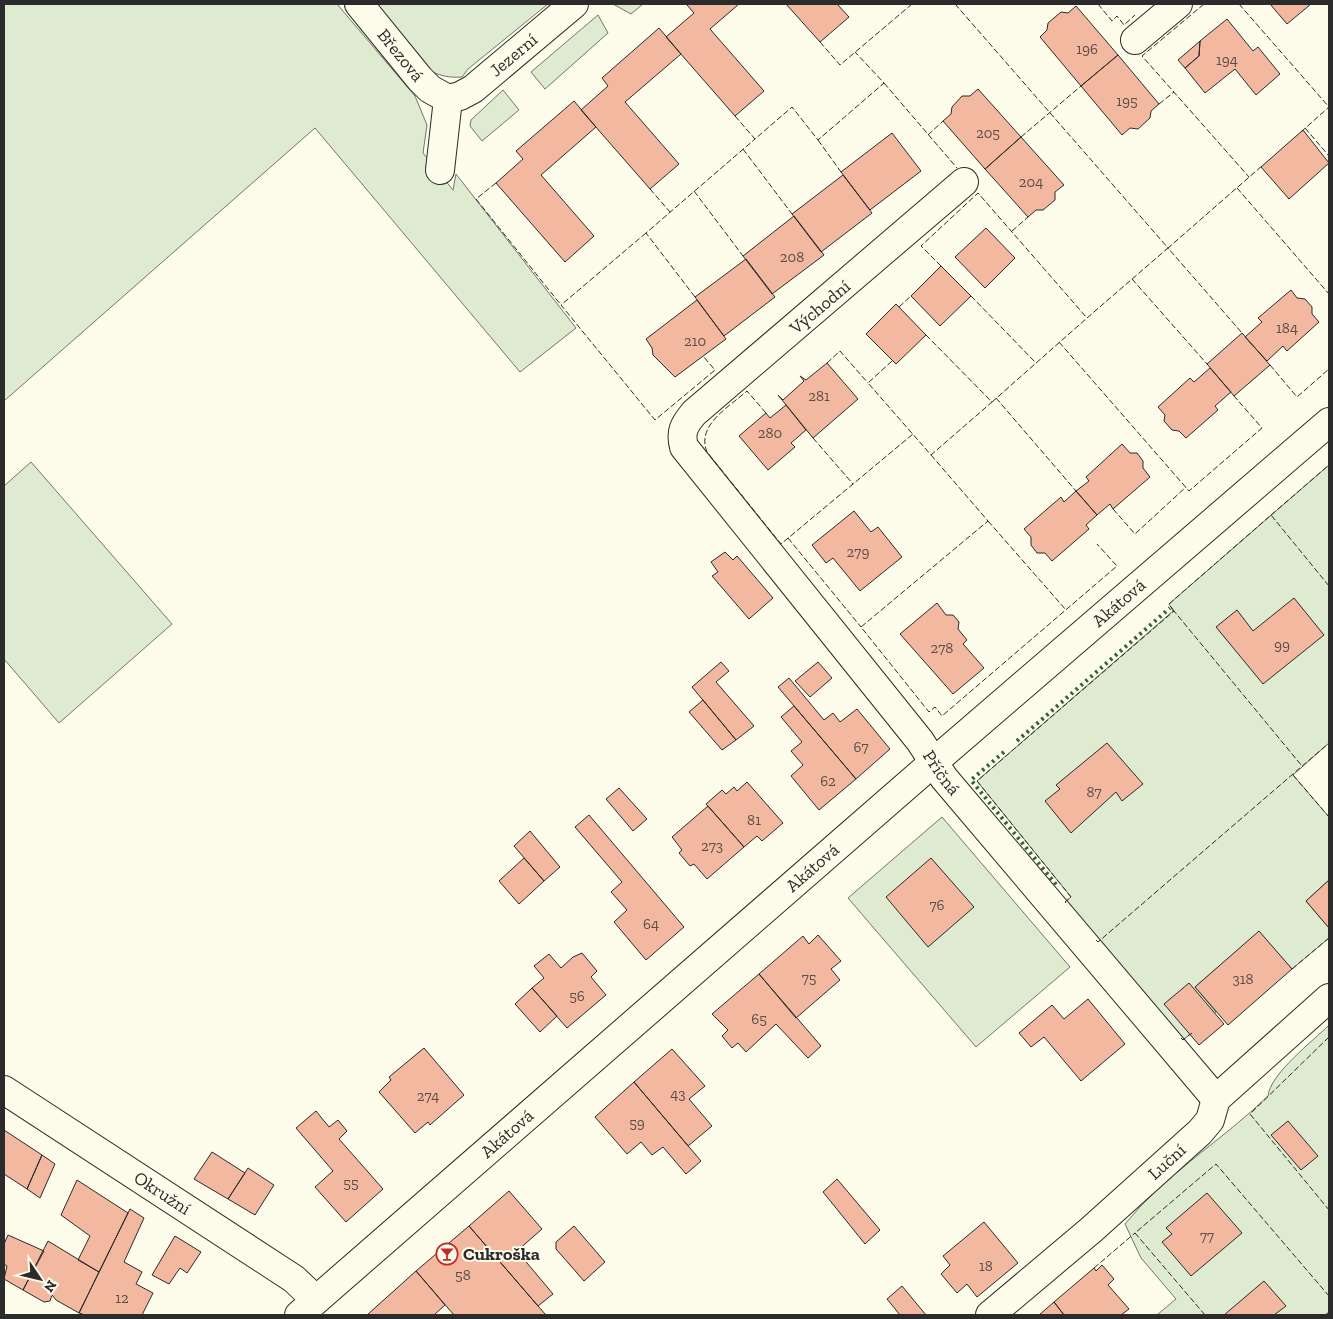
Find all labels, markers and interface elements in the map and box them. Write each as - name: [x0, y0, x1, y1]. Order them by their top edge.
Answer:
- street label: Březová: [373, 24, 429, 86]
- street label: Jezerní: [485, 29, 542, 81]
- house number: 196: [1076, 40, 1098, 58]
- house number: 194: [1216, 51, 1238, 69]
- house number: 195: [1116, 92, 1138, 110]
- house number: 205: [976, 124, 1000, 142]
- house number: 204: [1019, 173, 1043, 191]
- house number: 208: [780, 248, 804, 266]
- street label: Východní: [784, 275, 855, 339]
- house number: 184: [1276, 319, 1298, 337]
- house number: 210: [684, 332, 706, 350]
- house number: 281: [808, 387, 830, 405]
- house number: 280: [758, 424, 782, 442]
- house number: 279: [847, 543, 869, 561]
- street label: Akátová: [1088, 574, 1150, 632]
- house number: 99: [1274, 636, 1290, 654]
- house number: 278: [931, 639, 953, 657]
- house number: 67: [853, 738, 869, 756]
- street label: Příčná: [918, 746, 965, 800]
- house number: 62: [820, 772, 836, 790]
- house number: 87: [1086, 783, 1102, 801]
- house number: 81: [747, 811, 761, 829]
- house number: 273: [701, 837, 723, 855]
- street label: Akátová: [781, 838, 844, 897]
- house number: 76: [929, 896, 945, 914]
- house number: 64: [643, 915, 659, 933]
- house number: 75: [802, 969, 817, 987]
- house number: 318: [1232, 970, 1254, 988]
- house number: 56: [569, 987, 585, 1005]
- house number: 65: [751, 1010, 767, 1028]
- house number: 43: [670, 1085, 686, 1103]
- house number: 274: [417, 1087, 439, 1105]
- street label: Akátová: [476, 1104, 538, 1163]
- house number: 59: [629, 1114, 645, 1132]
- street label: Luční: [1143, 1139, 1190, 1185]
- street label: Okružní: [130, 1167, 195, 1220]
- house number: 55: [343, 1174, 359, 1192]
- house number: 77: [1200, 1227, 1214, 1245]
- bar icon: Cukroška: [435, 1242, 459, 1266]
- place label: Cukroška: [463, 1243, 540, 1265]
- north arrow: [15, 1254, 65, 1304]
- house number: 18: [979, 1257, 993, 1275]
- house number: 58: [455, 1266, 471, 1284]
- text: N: [40, 1277, 60, 1296]
- house number: 12: [115, 1289, 129, 1307]

